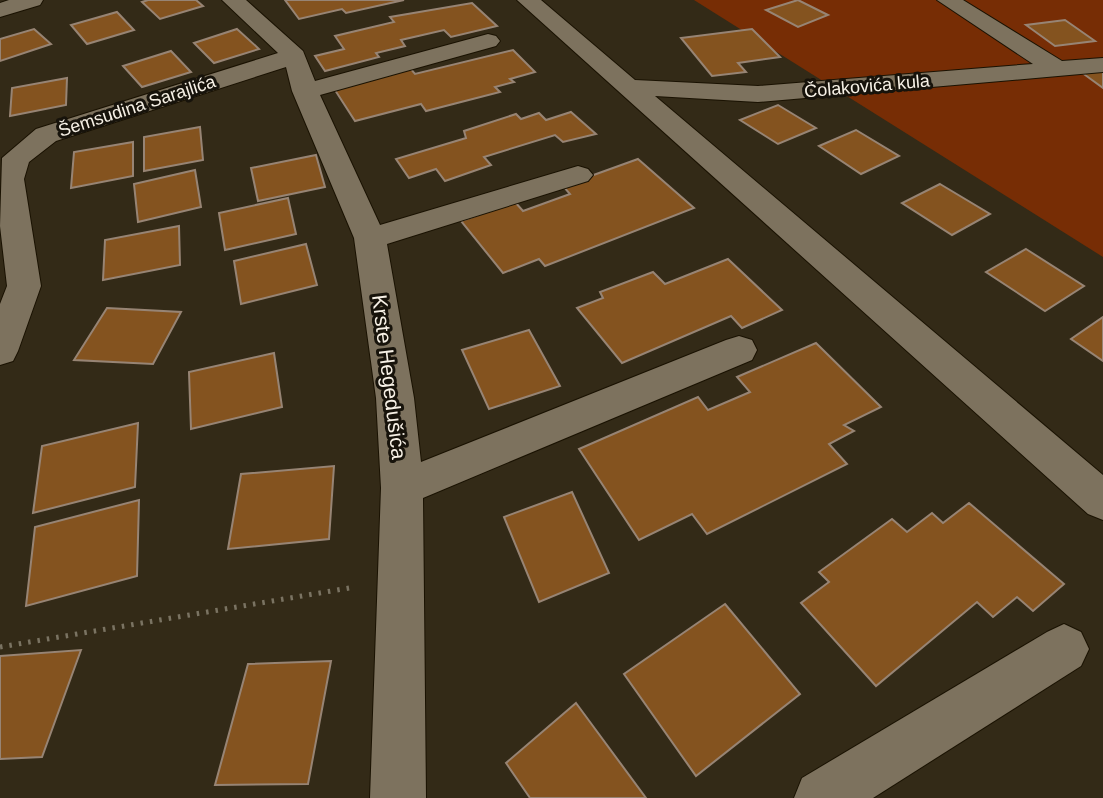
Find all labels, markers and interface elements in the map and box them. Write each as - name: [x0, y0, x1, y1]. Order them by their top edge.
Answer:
- street label: Čolakovića kula: [803, 69, 932, 101]
- street label: Šemsudina Sarajlića: [56, 70, 219, 141]
- street label: Krste Hegedušića: [368, 293, 411, 461]

